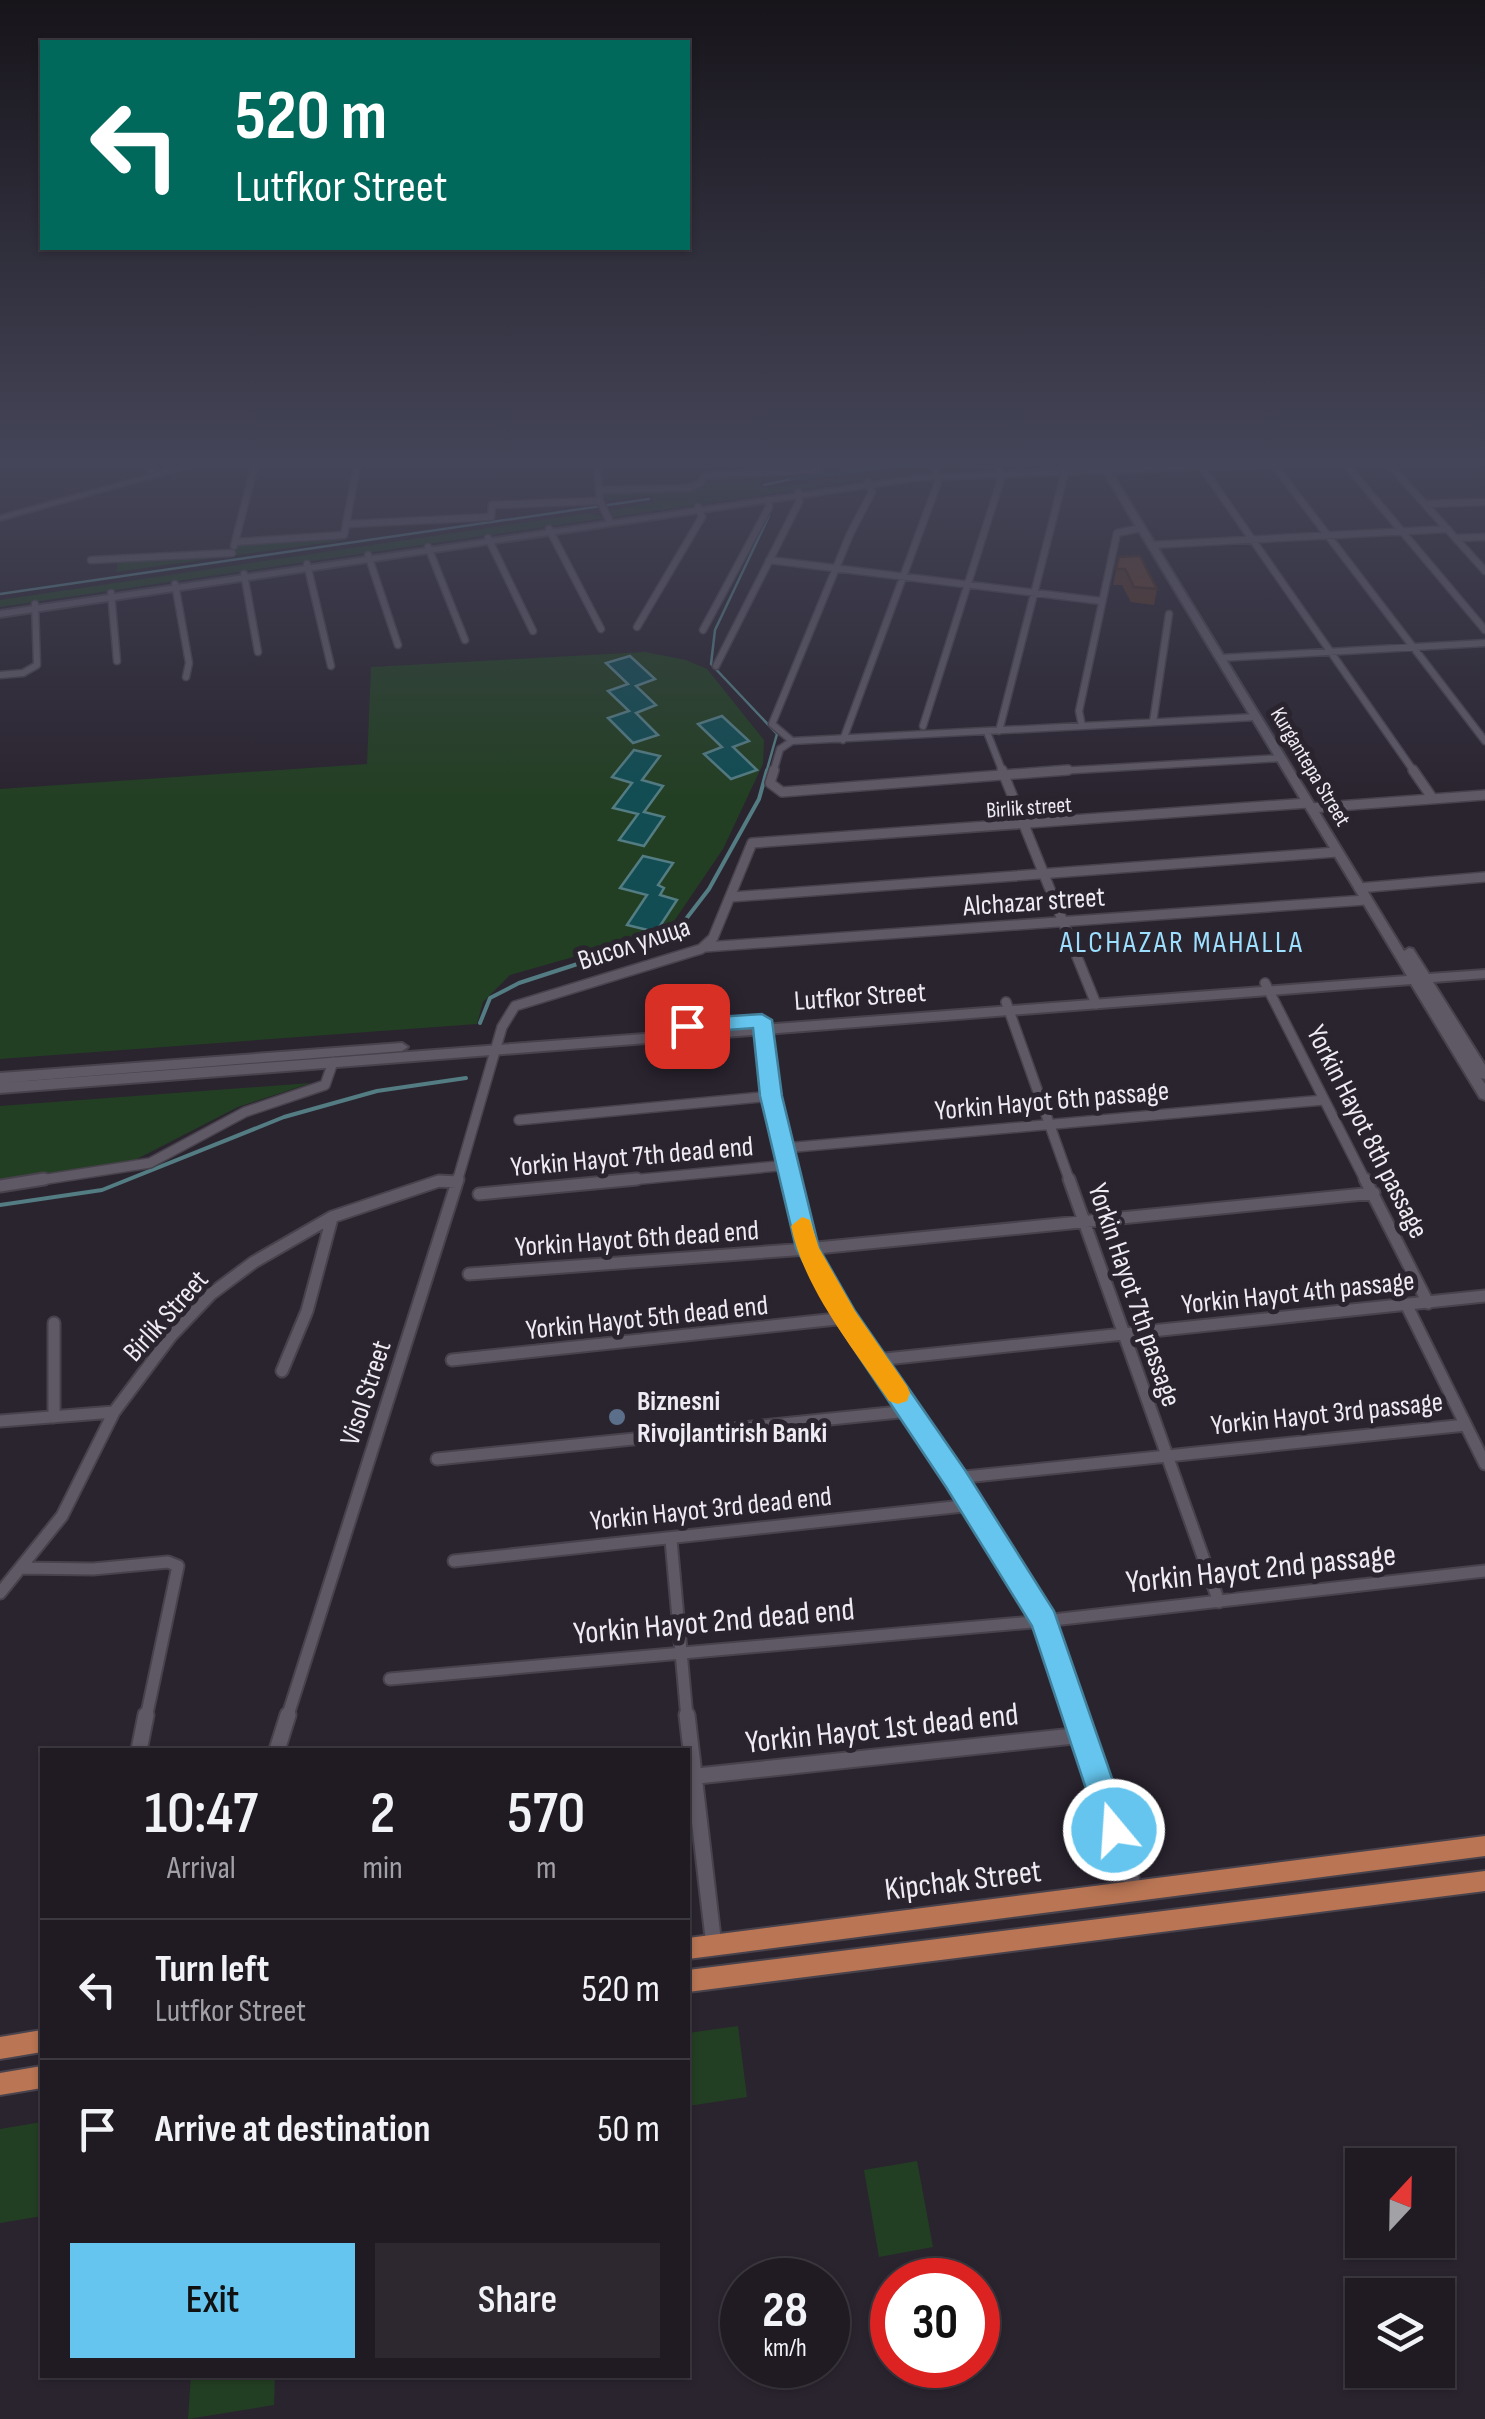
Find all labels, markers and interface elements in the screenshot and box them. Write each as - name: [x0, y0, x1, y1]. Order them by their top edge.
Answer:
- text: 520 m: [235, 75, 387, 159]
- icon: left: [70, 80, 200, 210]
- text: Lutfkor Street: [235, 160, 447, 215]
- street label: Kurgantepa Street: [1264, 703, 1356, 832]
- street label: Birlik street: [985, 792, 1073, 824]
- street label: Alchazar street: [961, 881, 1106, 923]
- street label: Висол улица: [574, 910, 694, 978]
- district label: ALCHAZAR MAHALLA: [1059, 925, 1304, 961]
- street label: Lutfkor Street: [793, 976, 927, 1018]
- pin: [645, 984, 730, 1069]
- icon: arrive: [660, 999, 715, 1054]
- street label: Yorkin Hayot 8th passage: [1299, 1020, 1435, 1244]
- street label: Yorkin Hayot 6th passage: [934, 1074, 1170, 1128]
- street label: Yorkin Hayot 7th dead end: [509, 1130, 755, 1184]
- street label: Yorkin Hayot 7th passage: [1080, 1179, 1188, 1411]
- street label: Yorkin Hayot 6th dead end: [514, 1214, 760, 1264]
- street label: Birlik Street: [117, 1264, 215, 1368]
- street label: Yorkin Hayot 4th passage: [1180, 1264, 1416, 1322]
- street label: Yorkin Hayot 5th dead end: [524, 1289, 770, 1347]
- street label: Visol Street: [334, 1336, 398, 1450]
- place label: Biznesni Rivojlantirish Banki: [637, 1385, 827, 1450]
- street label: Yorkin Hayot 3rd passage: [1209, 1385, 1445, 1443]
- marker: Biznesni Rivojlantirish Banki: [606, 1406, 628, 1428]
- street label: Yorkin Hayot 3rd dead end: [589, 1480, 833, 1538]
- street label: Yorkin Hayot 2nd passage: [1124, 1535, 1398, 1603]
- street label: Yorkin Hayot 2nd dead end: [572, 1590, 856, 1654]
- street label: Yorkin Hayot 1st dead end: [744, 1695, 1020, 1763]
- text: 10:47: [145, 1778, 258, 1850]
- text: 2: [370, 1778, 395, 1850]
- text: 570: [507, 1778, 585, 1850]
- position arrow: [1062, 1778, 1166, 1882]
- text: Arrival: [167, 1849, 236, 1888]
- text: min: [363, 1849, 403, 1888]
- text: m: [536, 1849, 557, 1888]
- street label: Kipchak Street: [882, 1852, 1044, 1910]
- text: Turn left: [155, 1947, 269, 1992]
- icon: left: [70, 1962, 125, 2017]
- text: 520 m: [582, 1967, 660, 2012]
- text: Lutfkor Street: [155, 1992, 306, 2031]
- icon: arrive: [70, 2102, 125, 2157]
- text: Arrive at destination: [155, 2107, 430, 2152]
- text: 50 m: [597, 2107, 660, 2152]
- north arrow: [1345, 2148, 1455, 2258]
- map controls: [1345, 2148, 1455, 2388]
- button: Exit: [70, 2243, 355, 2358]
- button: Share: [375, 2243, 660, 2358]
- speed limit sign: 30: [870, 2258, 1000, 2388]
- button: layers: [1345, 2278, 1455, 2388]
- text: 28: [762, 2281, 808, 2341]
- text: km/h: [763, 2333, 807, 2364]

